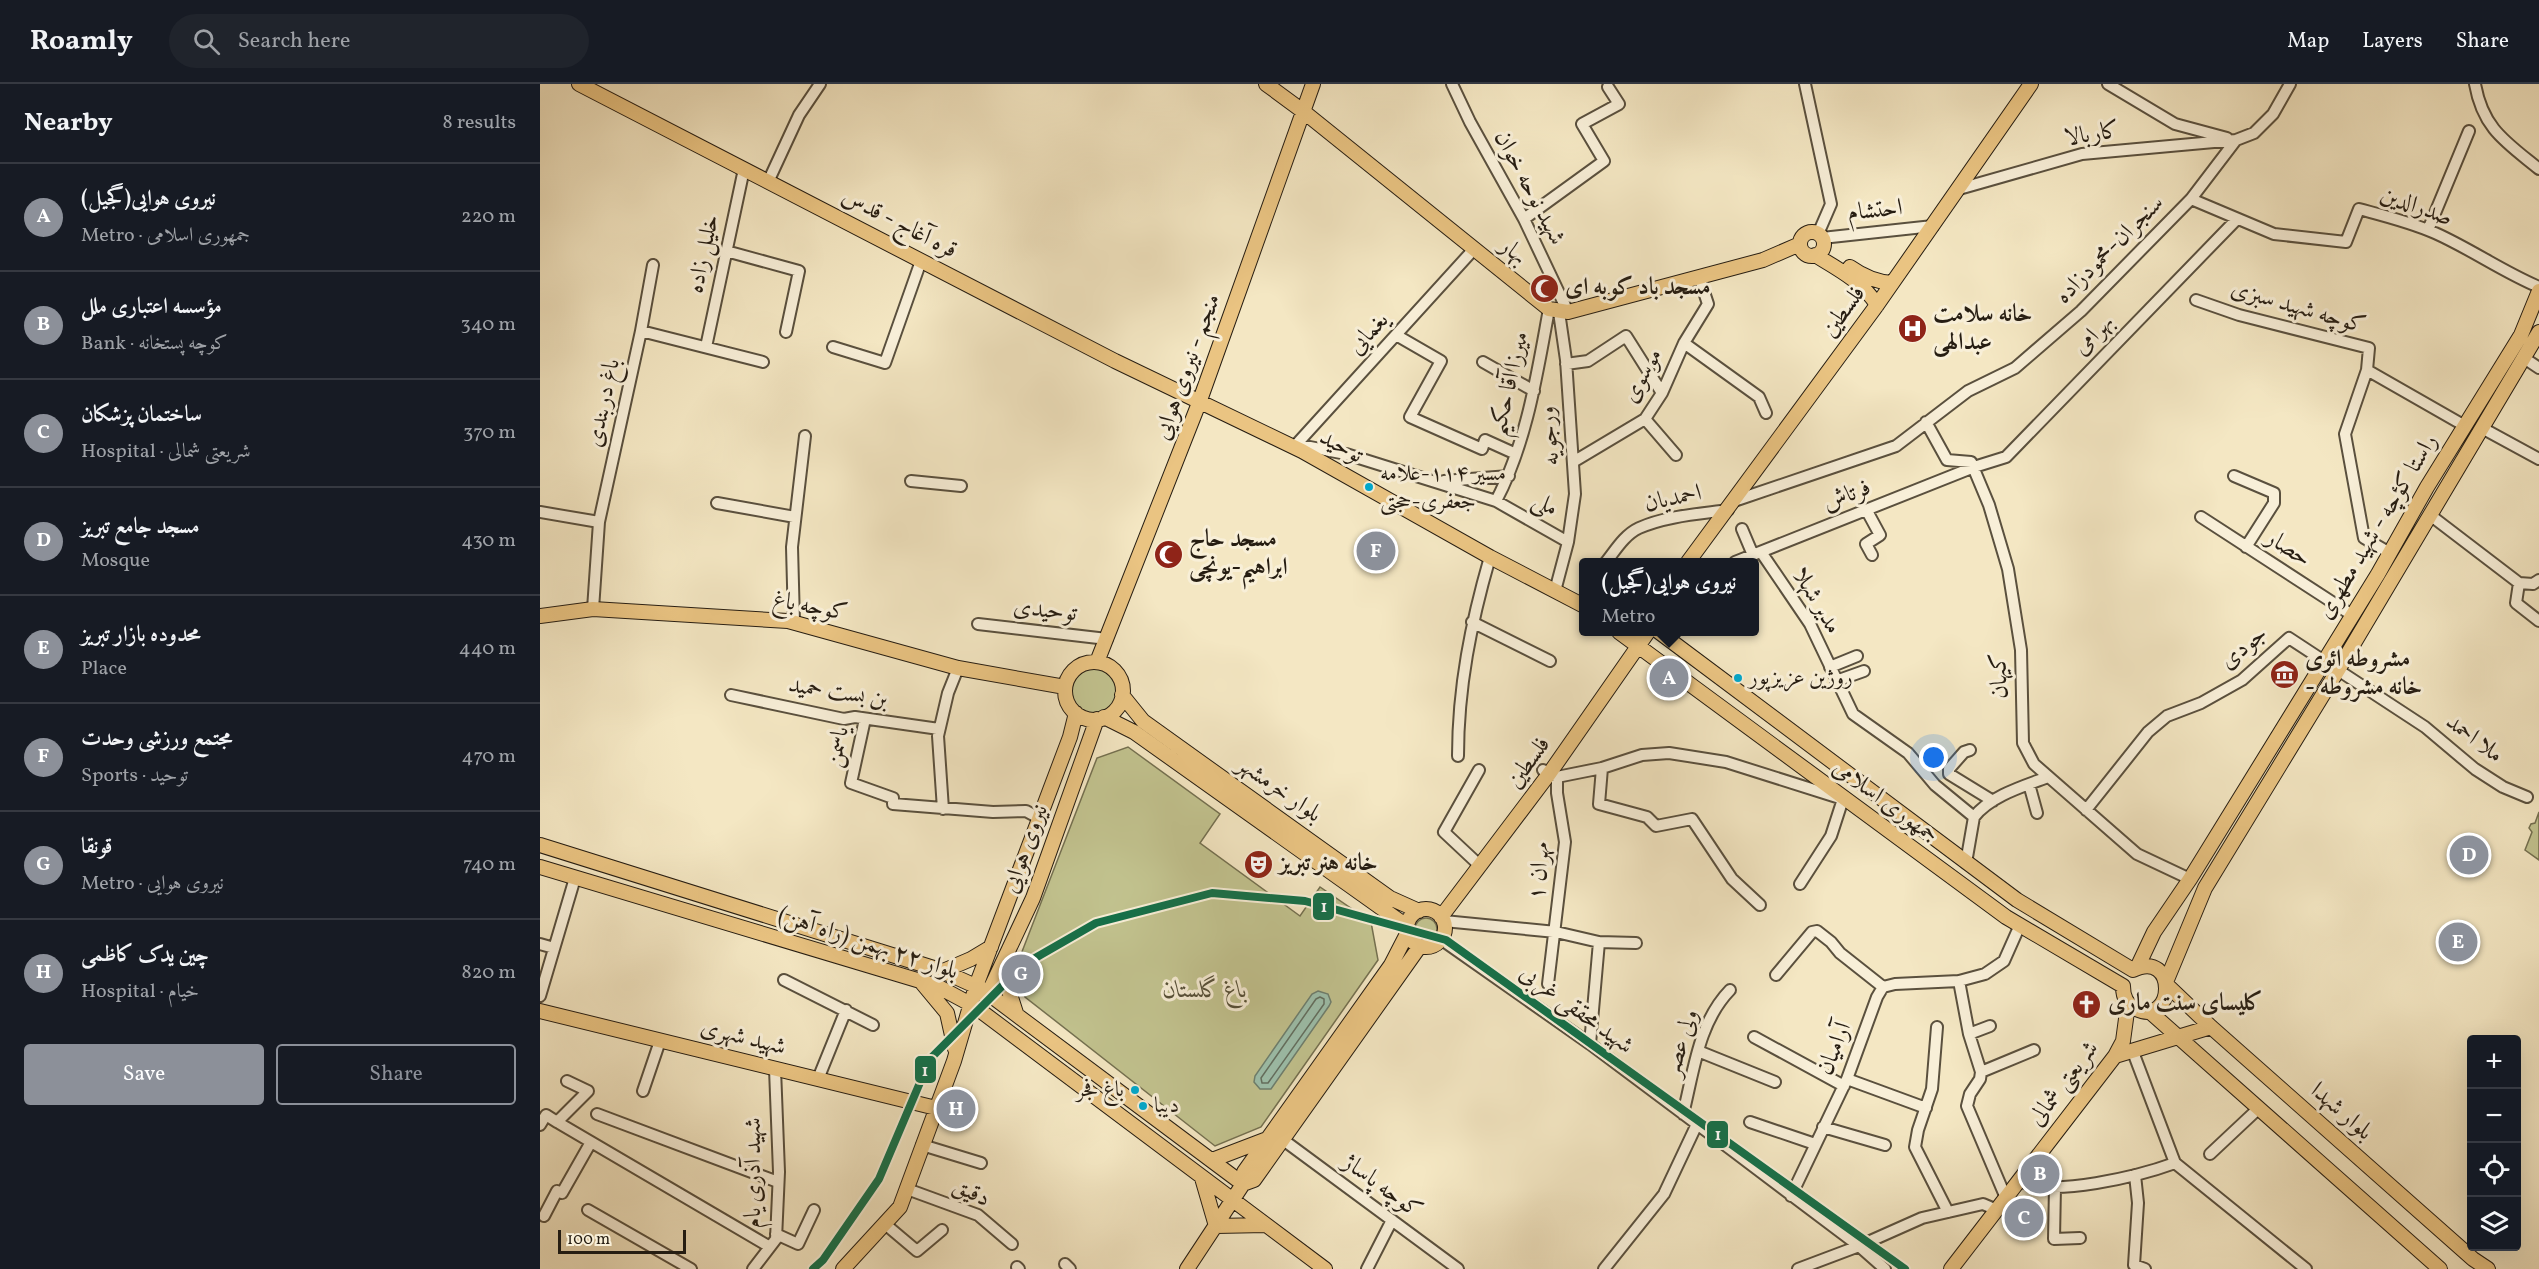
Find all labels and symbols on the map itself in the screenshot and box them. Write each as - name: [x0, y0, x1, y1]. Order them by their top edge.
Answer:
- street label: کاربالا: [2062, 114, 2122, 156]
- street label: شهید نوحه خوان: [1485, 125, 1573, 251]
- street label: صدرالدین: [2375, 178, 2457, 236]
- street label: قره آغاج - قدس: [834, 180, 963, 269]
- street label: سنجران-محمودزاده: [2048, 188, 2172, 312]
- street label: احتشام: [1846, 191, 1905, 233]
- street label: خلیل زاده: [679, 211, 729, 297]
- street label: بهار: [1490, 229, 1535, 274]
- place label: مسجد باد کوبه ای: [1565, 271, 1711, 305]
- mosque icon: مسجد باد کوبه ای: [1528, 272, 1560, 304]
- street label: کوچه شهید سبزی: [2227, 273, 2369, 343]
- street label: فلسطین: [1814, 279, 1874, 345]
- street label: منجم - نیروی هوایی: [1146, 289, 1233, 446]
- place label: خانه سلامت عبدالهی: [1933, 298, 2032, 360]
- street label: یغمایی: [1340, 304, 1399, 363]
- street label: بهرامی: [2065, 306, 2123, 364]
- hospital icon: خانه سلامت عبدالهی: [1896, 313, 1928, 345]
- street label: میرزا آقا حکیم: [1481, 328, 1543, 441]
- street label: موسوی: [1614, 342, 1672, 410]
- street label: باغ دربندی: [578, 356, 631, 451]
- street label: ورجویه: [1530, 405, 1570, 467]
- street label: توحید: [1313, 421, 1370, 473]
- street label: راستا کؤچه - شهید مطهری: [2309, 428, 2447, 626]
- place label: مسیر ۱۱۴-علامه جعفری-حجتی: [1380, 459, 1506, 518]
- street label: فرتاش: [1818, 471, 1876, 521]
- street label: احمدیان: [1641, 476, 1705, 522]
- marker: مسیر ۱۱۴-علامه جعفری-حجتی: [1363, 481, 1375, 493]
- street label: ملی: [1526, 484, 1564, 526]
- street label: حصار: [2257, 521, 2317, 576]
- place label: مسجد حاج ابراهیم-یونچی: [1189, 523, 1288, 590]
- pin: F: [1356, 528, 1396, 574]
- mosque icon: مسجد حاج ابراهیم-یونچی: [1152, 538, 1184, 570]
- street label: مدیر شهلا: [1783, 561, 1849, 641]
- street label: کوچه باغ: [769, 583, 850, 632]
- street label: توحیدی: [1011, 591, 1079, 631]
- street label: جودی: [2213, 618, 2275, 678]
- place label: مشروطه ائوی - خانه مشروطه: [2305, 643, 2422, 705]
- street label: کیهان: [1982, 652, 2018, 700]
- pin: A: [1650, 656, 1688, 700]
- museum icon: مشروطه ائوی - خانه مشروطه: [2268, 658, 2300, 690]
- place label: روژین عزیزپور: [1747, 663, 1853, 694]
- street label: بن بست حمید: [786, 668, 891, 718]
- marker: روژین عزیزپور: [1732, 672, 1744, 684]
- street label: ملا احمد: [2438, 706, 2510, 772]
- street label: یاسمن: [817, 722, 859, 771]
- street label: فلسطین: [1499, 730, 1559, 796]
- your location: [1919, 743, 1948, 772]
- street label: بلوار خرمشهر: [1227, 747, 1328, 832]
- street label: جمهوری اسلامی: [1825, 752, 1945, 852]
- street label: نیروی هوایی: [994, 800, 1058, 898]
- pin: D: [2450, 832, 2488, 878]
- street label: مهران ۱: [1521, 840, 1559, 902]
- place label: خانه هنر تبریز: [1276, 847, 1378, 881]
- theatre icon: خانه هنر تبریز: [1242, 848, 1274, 880]
- line badge: 1: [1312, 892, 1335, 921]
- text: 1: [1321, 897, 1327, 919]
- street label: بلوار ۲۲ بهمن (راه آهن): [774, 899, 962, 989]
- pin: E: [2438, 920, 2478, 964]
- pin: G: [1002, 952, 1040, 996]
- street label: شهید محققی غربی: [1512, 957, 1640, 1063]
- park label: باغ گلستان: [1163, 974, 1248, 1009]
- place label: کلیسای سنت ماری: [2108, 987, 2263, 1021]
- church icon: کلیسای سنت ماری: [2071, 988, 2103, 1020]
- street label: ولی عصر: [1655, 1005, 1708, 1084]
- street label: شهید شهری: [697, 1011, 789, 1065]
- street label: آرامیان: [1809, 1015, 1862, 1081]
- street label: شریعتی شمالی: [2020, 1034, 2108, 1134]
- line badge: 1: [914, 1055, 937, 1084]
- text: 1: [922, 1061, 928, 1083]
- place label: باغ فجر: [1075, 1075, 1124, 1107]
- street label: بلوار شهدا: [2302, 1075, 2380, 1149]
- marker: باغ فجر: [1129, 1084, 1141, 1096]
- pin: H: [936, 1086, 976, 1132]
- place label: دیبا: [1154, 1091, 1179, 1122]
- marker: دیبا: [1137, 1100, 1149, 1112]
- street label: شهید آذری یام: [737, 1118, 773, 1228]
- line badge: 1: [1706, 1120, 1729, 1149]
- text: 1: [1715, 1125, 1721, 1147]
- street label: کوچه پاساژ: [1333, 1145, 1429, 1228]
- pin: B: [2020, 1152, 2060, 1196]
- street label: دقیق: [946, 1169, 996, 1217]
- pin: C: [2004, 1196, 2044, 1240]
- scale bar: [558, 1227, 686, 1254]

